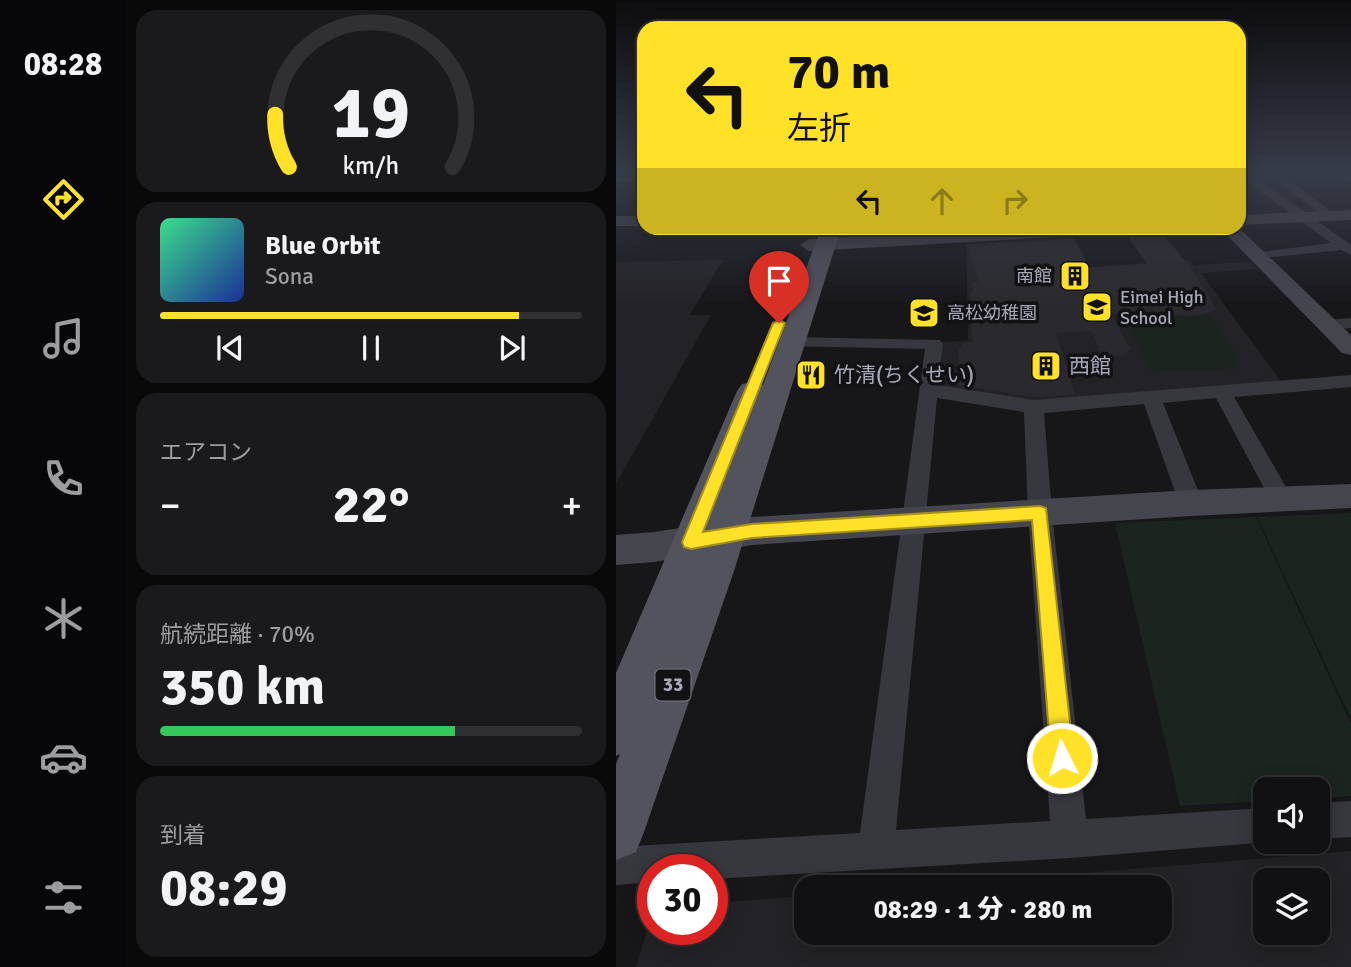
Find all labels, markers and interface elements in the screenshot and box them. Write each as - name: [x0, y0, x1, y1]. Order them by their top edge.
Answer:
- text: 70 m: [787, 42, 890, 102]
- text: 08:28: [24, 45, 102, 84]
- icon: left: [672, 49, 763, 140]
- text: 19: [332, 69, 410, 158]
- text: 左折: [787, 109, 851, 148]
- text: km/h: [343, 150, 399, 181]
- icon: directions: [39, 175, 88, 224]
- icon: left: [850, 182, 888, 220]
- icon: ahead: [923, 182, 961, 220]
- icon: right: [996, 182, 1034, 220]
- text: Blue Orbit: [265, 230, 381, 262]
- pin: [749, 251, 809, 323]
- building icon: 南館: [1058, 259, 1092, 293]
- text: Sona: [265, 262, 314, 291]
- icon: arrive: [760, 262, 798, 300]
- place label: 南館: [1016, 265, 1052, 287]
- place label: Eimei High School: [1120, 286, 1204, 329]
- school or university icon: Eimei High School: [1080, 290, 1114, 324]
- school or university icon: 高松幼稚園: [907, 296, 941, 330]
- place label: 高松幼稚園: [947, 302, 1037, 324]
- icon: music: [39, 314, 88, 363]
- icon: previous: [211, 329, 249, 367]
- icon: pause: [352, 329, 390, 367]
- icon: next: [493, 329, 531, 367]
- building icon: 西館: [1029, 349, 1063, 383]
- place label: 西館: [1069, 353, 1111, 379]
- restaurant icon: 竹清(ちくせい): [794, 358, 828, 392]
- place label: 竹清(ちくせい): [834, 362, 974, 388]
- text: エアコン: [160, 438, 252, 467]
- icon: phone: [39, 454, 88, 503]
- text: 22°: [333, 473, 409, 537]
- text: −: [160, 482, 181, 529]
- text: +: [561, 482, 582, 529]
- icon: climate: [39, 594, 88, 643]
- text: 航続距離 · 70%: [160, 620, 315, 649]
- text: 350 km: [160, 655, 325, 719]
- road number: 33: [656, 670, 690, 700]
- position arrow: [1025, 721, 1099, 795]
- icon: car: [39, 733, 88, 782]
- map controls: [1253, 777, 1330, 945]
- button: sound: [1253, 777, 1330, 854]
- text: 到着: [160, 821, 206, 850]
- speed limit sign: 30: [637, 854, 728, 945]
- text: 08:29: [160, 856, 288, 920]
- button: layers: [1253, 868, 1330, 945]
- icon: filters: [39, 873, 88, 922]
- text: 08:29 · 1 分 · 280 m: [874, 894, 1092, 926]

